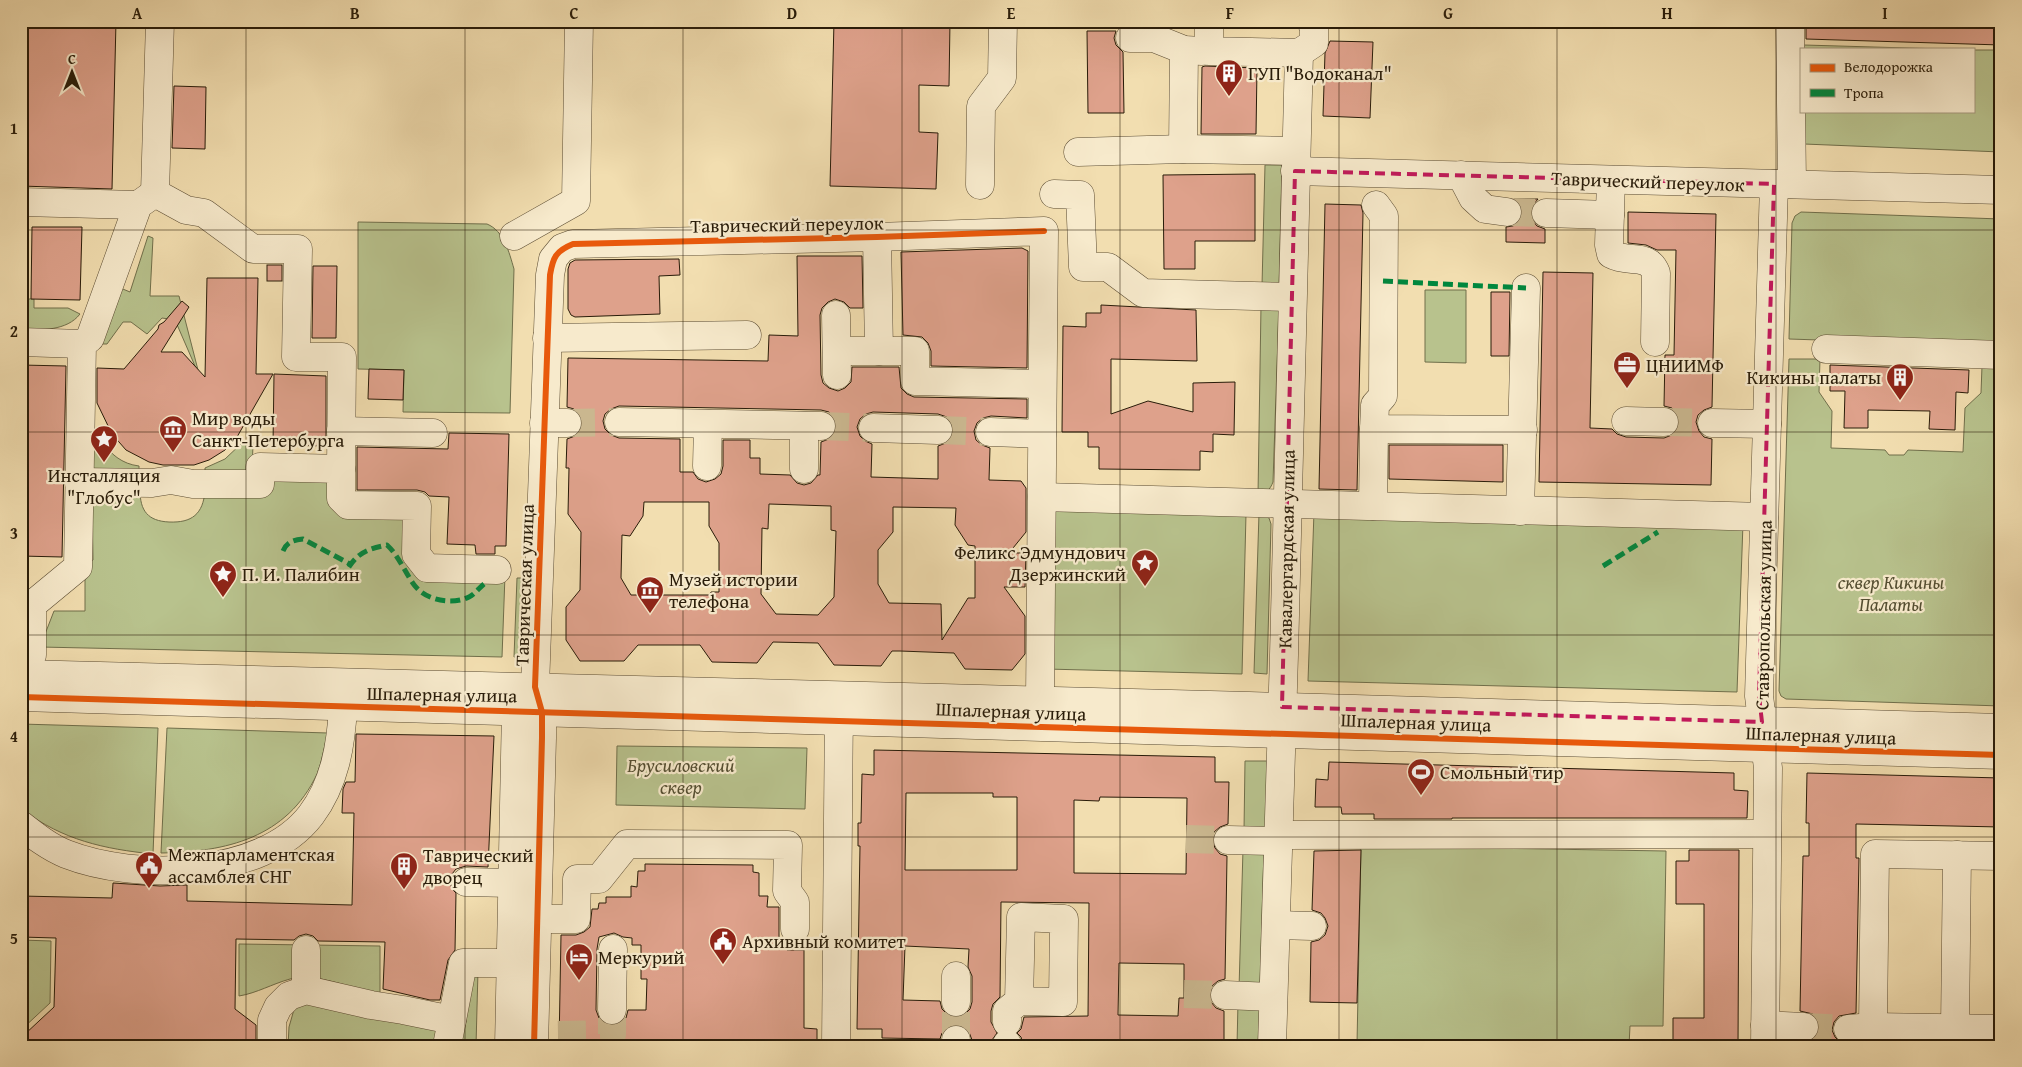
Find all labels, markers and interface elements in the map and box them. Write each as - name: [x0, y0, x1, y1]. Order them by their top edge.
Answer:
- text: A: [132, 1, 143, 25]
- text: B: [350, 1, 360, 25]
- text: C: [569, 1, 579, 25]
- text: D: [787, 1, 797, 25]
- text: E: [1007, 1, 1016, 25]
- text: F: [1226, 1, 1234, 25]
- text: G: [1443, 1, 1453, 25]
- text: H: [1661, 1, 1673, 25]
- text: I: [1882, 1, 1888, 25]
- north arrow: [48, 48, 98, 98]
- legend: [1800, 48, 1974, 112]
- text: С: [68, 49, 76, 69]
- text: Велодорожка: [1844, 56, 1934, 77]
- building icon: ГУП "Водоканал": [1214, 58, 1244, 97]
- place label: ГУП "Водоканал": [1248, 59, 1392, 87]
- text: Тропа: [1844, 82, 1885, 103]
- text: 1: [10, 116, 18, 140]
- street label: Таврический переулок: [1551, 164, 1745, 198]
- street label: Таврический переулок: [690, 208, 884, 240]
- text: 2: [10, 319, 18, 343]
- office icon: ЦНИИМФ: [1612, 350, 1642, 389]
- place label: ЦНИИМФ: [1646, 351, 1724, 379]
- building icon: Кикины палаты: [1885, 362, 1915, 401]
- place label: Кикины палаты: [1747, 363, 1881, 391]
- place label: Мир воды Санкт-Петербурга: [192, 404, 344, 454]
- museum icon: Мир воды Санкт-Петербурга: [158, 414, 188, 453]
- place icon: Инсталляция "Глобус": [89, 424, 119, 463]
- street label: Кавалергардская улица: [1270, 449, 1302, 649]
- place label: Инсталляция "Глобус": [48, 461, 161, 511]
- street label: Таврическая улица: [507, 504, 541, 666]
- street label: Ставропольская улица: [1747, 520, 1779, 710]
- text: 3: [10, 521, 18, 545]
- place label: Феликс Эдмундович Дзержинский: [954, 538, 1126, 588]
- place icon: Феликс Эдмундович Дзержинский: [1130, 548, 1160, 587]
- place icon: П. И. Палибин: [208, 559, 238, 598]
- place label: П. И. Палибин: [242, 560, 360, 588]
- place label: Музей истории телефона: [669, 565, 798, 615]
- park label: сквер Кикины Палаты: [1838, 568, 1945, 618]
- museum icon: Музей истории телефона: [635, 575, 665, 614]
- street label: Шпалерная улица: [367, 679, 517, 709]
- street label: Шпалерная улица: [935, 694, 1087, 728]
- street label: Шпалерная улица: [1340, 705, 1492, 739]
- street label: Шпалерная улица: [1745, 718, 1897, 752]
- text: 4: [10, 724, 18, 748]
- park label: Брусиловский сквер: [627, 751, 735, 801]
- sports icon: Смольный тир: [1406, 757, 1436, 796]
- place label: Смольный тир: [1440, 758, 1564, 786]
- place label: Межпарламентская ассамблея СНГ: [168, 840, 335, 890]
- place label: Таврический дворец: [423, 841, 534, 891]
- public building icon: Межпарламентская ассамблея СНГ: [134, 850, 164, 889]
- building icon: Таврический дворец: [389, 851, 419, 890]
- text: 5: [10, 926, 18, 950]
- public building icon: Архивный комитет: [708, 926, 738, 965]
- place label: Архивный комитет: [742, 927, 906, 955]
- hotel icon: Меркурий: [564, 942, 594, 981]
- place label: Меркурий: [598, 943, 685, 971]

